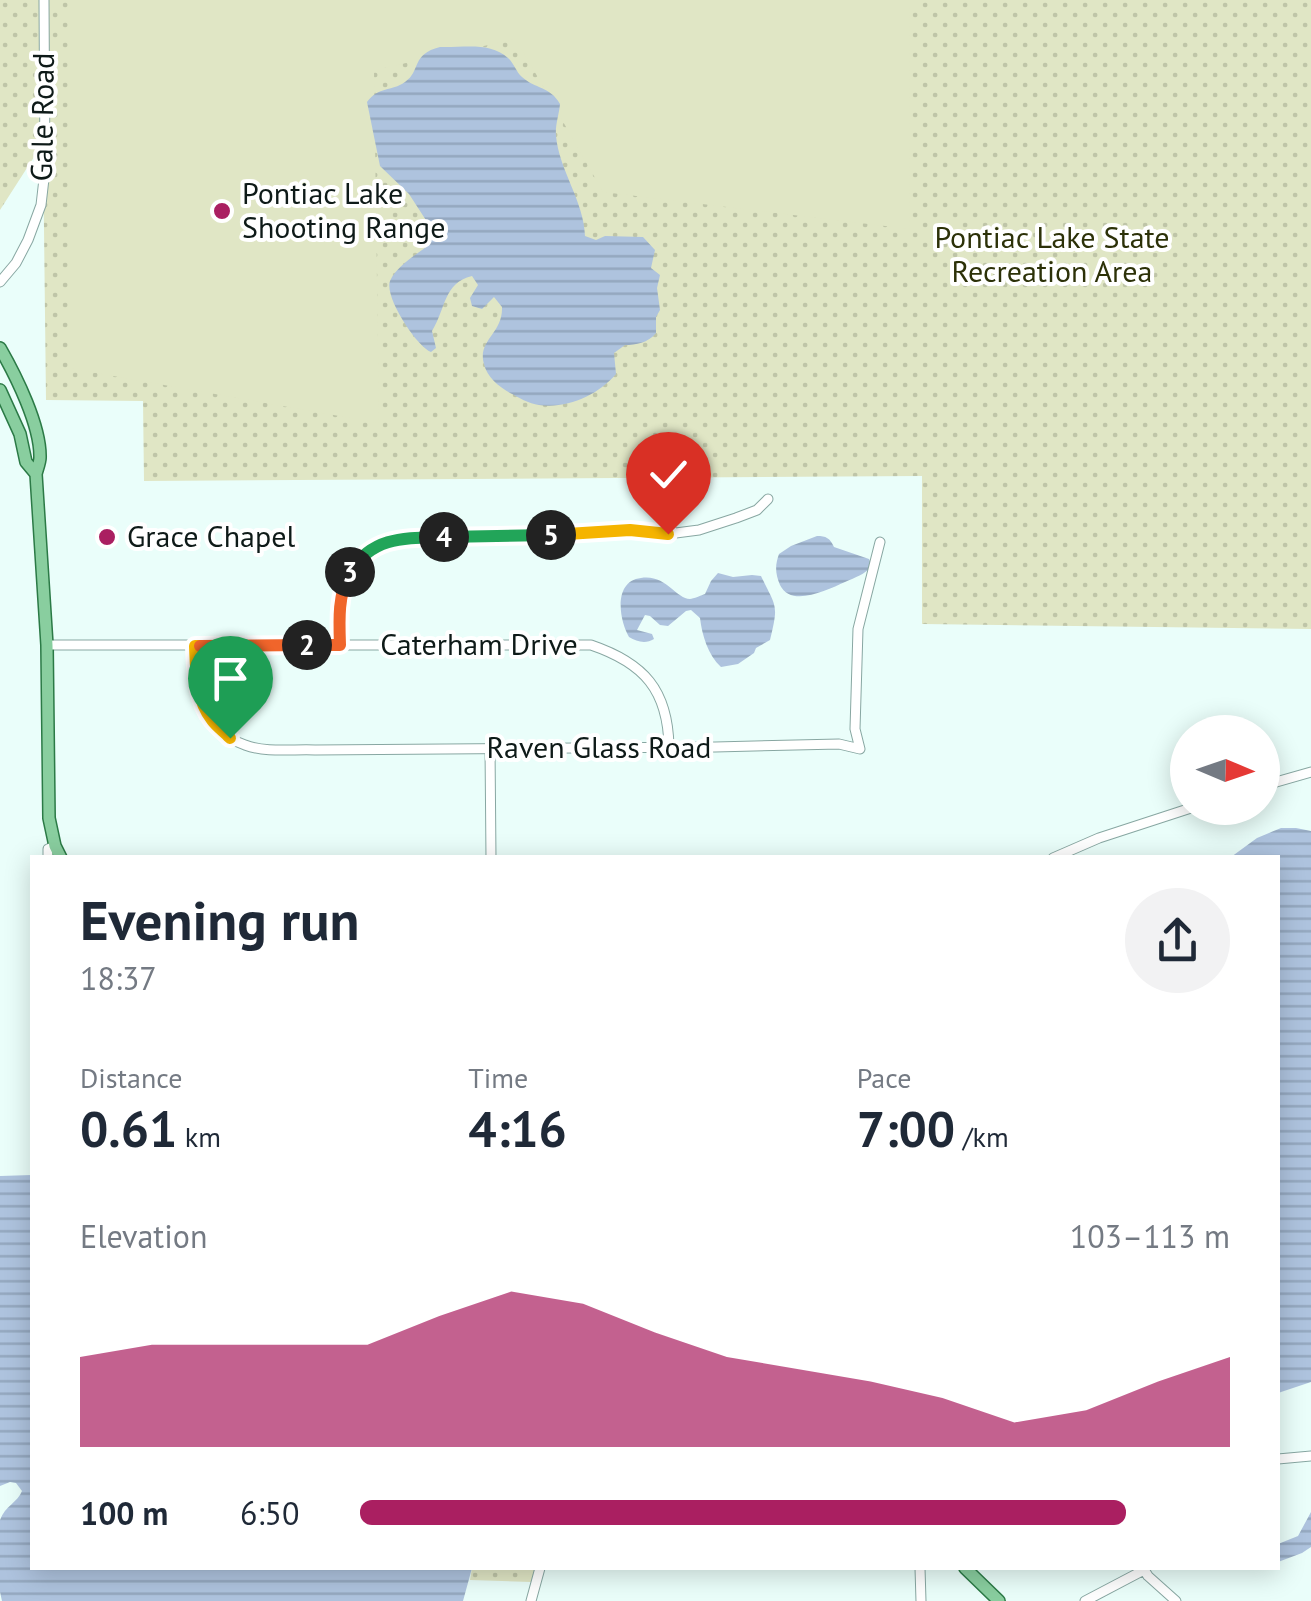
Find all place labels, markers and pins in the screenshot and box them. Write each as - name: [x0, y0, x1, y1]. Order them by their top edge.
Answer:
- place label: Pontiac Lake Shooting Range: [242, 173, 445, 246]
- marker: Pontiac Lake Shooting Range: [211, 200, 233, 222]
- pin: [626, 432, 711, 535]
- pin: 5: [526, 510, 576, 560]
- pin: 4: [419, 512, 469, 562]
- place label: Grace Chapel: [127, 516, 295, 555]
- marker: Grace Chapel: [96, 526, 118, 548]
- pin: 3: [325, 547, 375, 597]
- pin: 2: [282, 620, 332, 670]
- pin: [188, 636, 273, 739]

